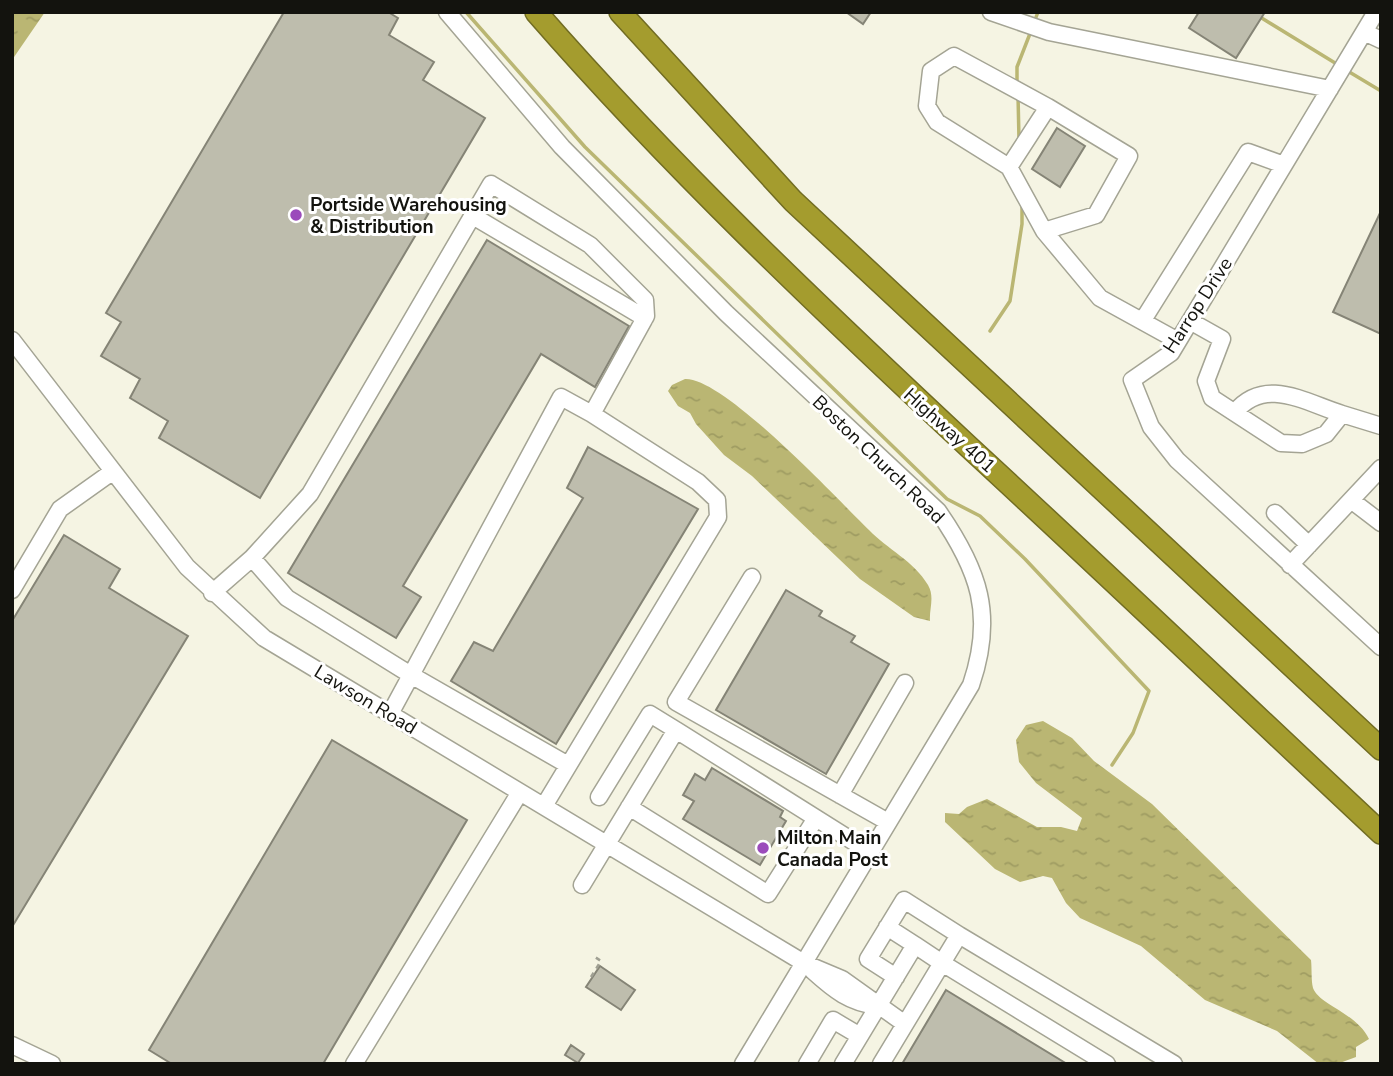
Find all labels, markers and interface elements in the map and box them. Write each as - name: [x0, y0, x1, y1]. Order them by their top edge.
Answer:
- place label: Portside Warehousing & Distribution: [310, 192, 507, 240]
- marker: Portside Warehousing & Distribution: [288, 207, 304, 223]
- street label: Harrop Drive: [1157, 253, 1239, 359]
- street label: Highway 401: [898, 383, 1001, 479]
- street label: Boston Church Road: [806, 390, 950, 530]
- street label: Lawson Road: [309, 659, 422, 741]
- place label: Milton Main Canada Post: [777, 825, 888, 873]
- marker: Milton Main Canada Post: [755, 840, 771, 856]

